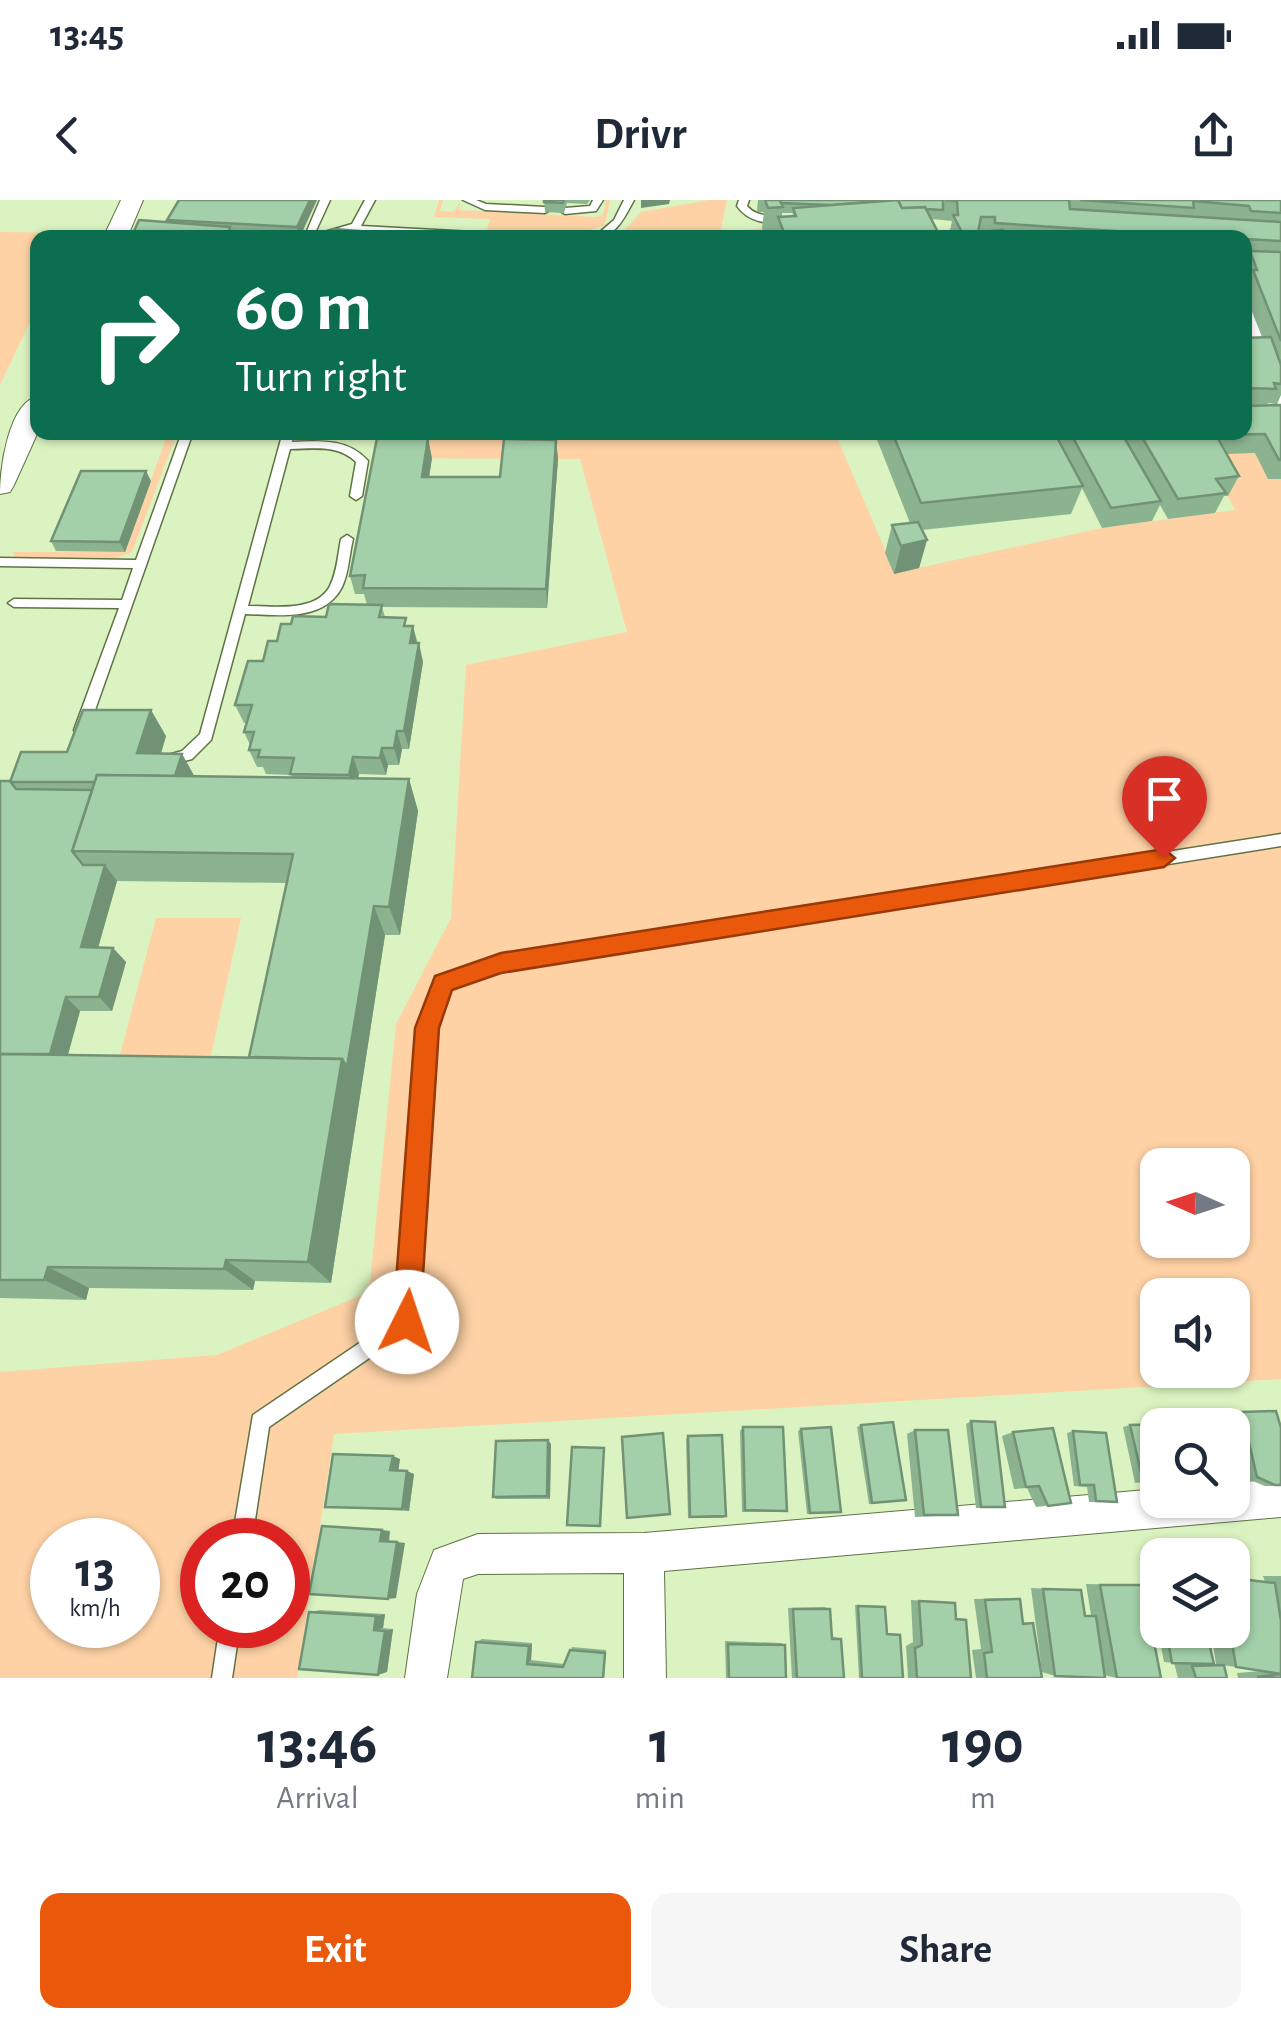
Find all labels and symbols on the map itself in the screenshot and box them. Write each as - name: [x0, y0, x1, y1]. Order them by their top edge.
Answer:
- pin: [1122, 756, 1207, 859]
- north arrow: [1140, 1148, 1250, 1258]
- position arrow: [355, 1270, 459, 1374]
- speed limit sign: 20: [180, 1518, 310, 1648]

